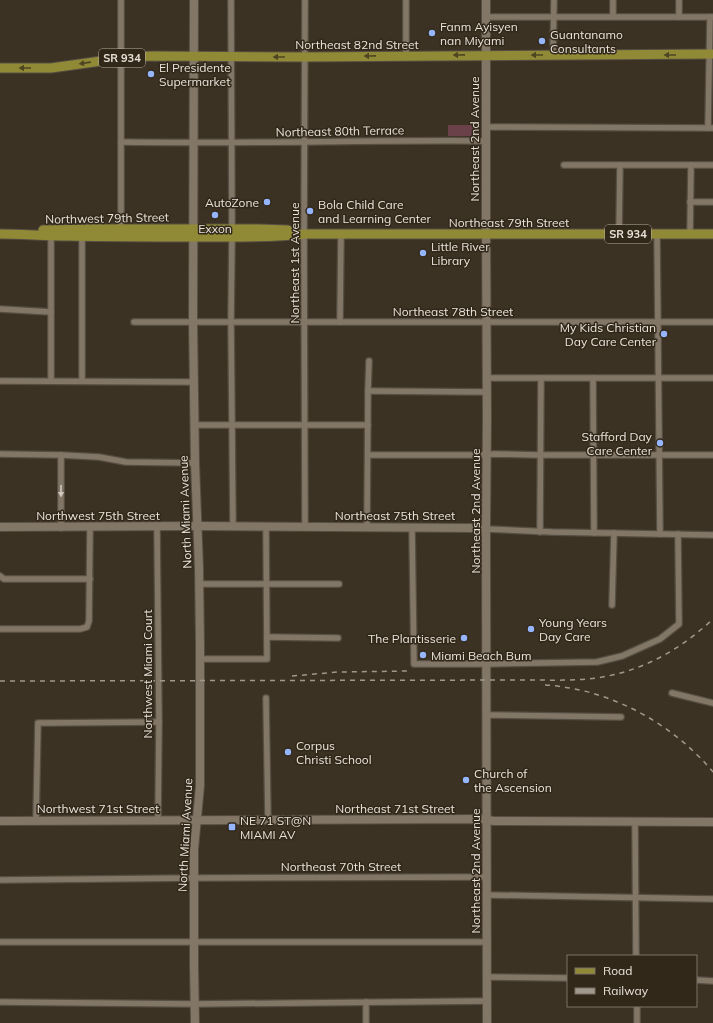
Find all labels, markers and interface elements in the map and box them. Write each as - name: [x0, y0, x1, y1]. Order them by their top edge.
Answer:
- place label: Fanm Ayisyen nan Miyami: [440, 19, 518, 48]
- place label: Guantanamo Consultants: [550, 27, 623, 56]
- marker: Fanm Ayisyen nan Miyami: [427, 28, 437, 38]
- marker: Guantanamo Consultants: [537, 36, 547, 46]
- street label: Northeast 82nd Street: [295, 37, 419, 52]
- road number: SR 934: [99, 49, 145, 67]
- one-way arrow: [452, 52, 465, 58]
- one-way arrow: [530, 52, 543, 58]
- one-way arrow: [663, 52, 676, 58]
- one-way arrow: [363, 53, 376, 59]
- one-way arrow: [272, 54, 285, 60]
- place label: El Presidente Supermarket: [159, 60, 231, 89]
- one-way arrow: [79, 61, 91, 67]
- one-way arrow: [18, 65, 31, 71]
- marker: El Presidente Supermarket: [146, 69, 156, 79]
- street label: Northeast 2nd Avenue: [467, 76, 482, 202]
- street label: Northeast 80th Terrace: [276, 122, 404, 140]
- place label: AutoZone: [205, 195, 259, 210]
- marker: AutoZone: [262, 197, 272, 207]
- place label: Bola Child Care and Learning Center: [318, 197, 431, 226]
- street label: Northeast 1st Avenue: [287, 203, 302, 323]
- marker: Bola Child Care and Learning Center: [305, 206, 315, 216]
- street label: Northwest 79th Street: [45, 209, 169, 227]
- marker: Exxon: [210, 210, 220, 220]
- street label: Northeast 79th Street: [449, 215, 569, 230]
- place label: Exxon: [198, 221, 232, 236]
- road number: SR 934: [605, 225, 651, 243]
- place label: Little River Library: [431, 239, 490, 268]
- marker: Little River Library: [418, 248, 428, 258]
- street label: Northeast 78th Street: [393, 304, 513, 319]
- place label: My Kids Christian Day Care Center: [560, 320, 657, 349]
- marker: My Kids Christian Day Care Center: [659, 329, 669, 339]
- place label: Stafford Day Care Center: [581, 429, 653, 458]
- marker: Stafford Day Care Center: [655, 438, 665, 448]
- street label: Northeast 2nd Avenue: [468, 448, 483, 574]
- street label: North Miami Avenue: [176, 455, 194, 569]
- one-way arrow: [58, 485, 64, 498]
- street label: Northwest 75th Street: [36, 508, 160, 523]
- street label: Northeast 75th Street: [335, 508, 455, 523]
- street label: Northwest Miami Court: [140, 609, 155, 739]
- place label: Young Years Day Care: [538, 615, 607, 644]
- marker: Young Years Day Care: [526, 624, 536, 634]
- place label: The Plantisserie: [368, 631, 456, 646]
- marker: The Plantisserie: [459, 633, 469, 643]
- place label: Miami Beach Bum: [431, 648, 532, 663]
- marker: Miami Beach Bum: [418, 650, 428, 660]
- place label: Corpus Christi School: [296, 738, 372, 767]
- marker: Corpus Christi School: [283, 747, 293, 757]
- place label: Church of the Ascension: [474, 766, 552, 795]
- marker: Church of the Ascension: [461, 775, 471, 785]
- street label: North Miami Avenue: [175, 778, 195, 892]
- street label: Northwest 71st Street: [37, 801, 159, 816]
- street label: Northeast 71st Street: [335, 801, 455, 816]
- street label: Northeast 2nd Avenue: [468, 808, 483, 934]
- place label: NE 71 ST@N MIAMI AV: [240, 813, 311, 842]
- marker: NE 71 ST@N MIAMI AV: [227, 822, 237, 832]
- street label: Northeast 70th Street: [281, 859, 401, 874]
- legend: [567, 955, 697, 1007]
- text: Road: [603, 963, 632, 978]
- text: Railway: [603, 983, 649, 998]

